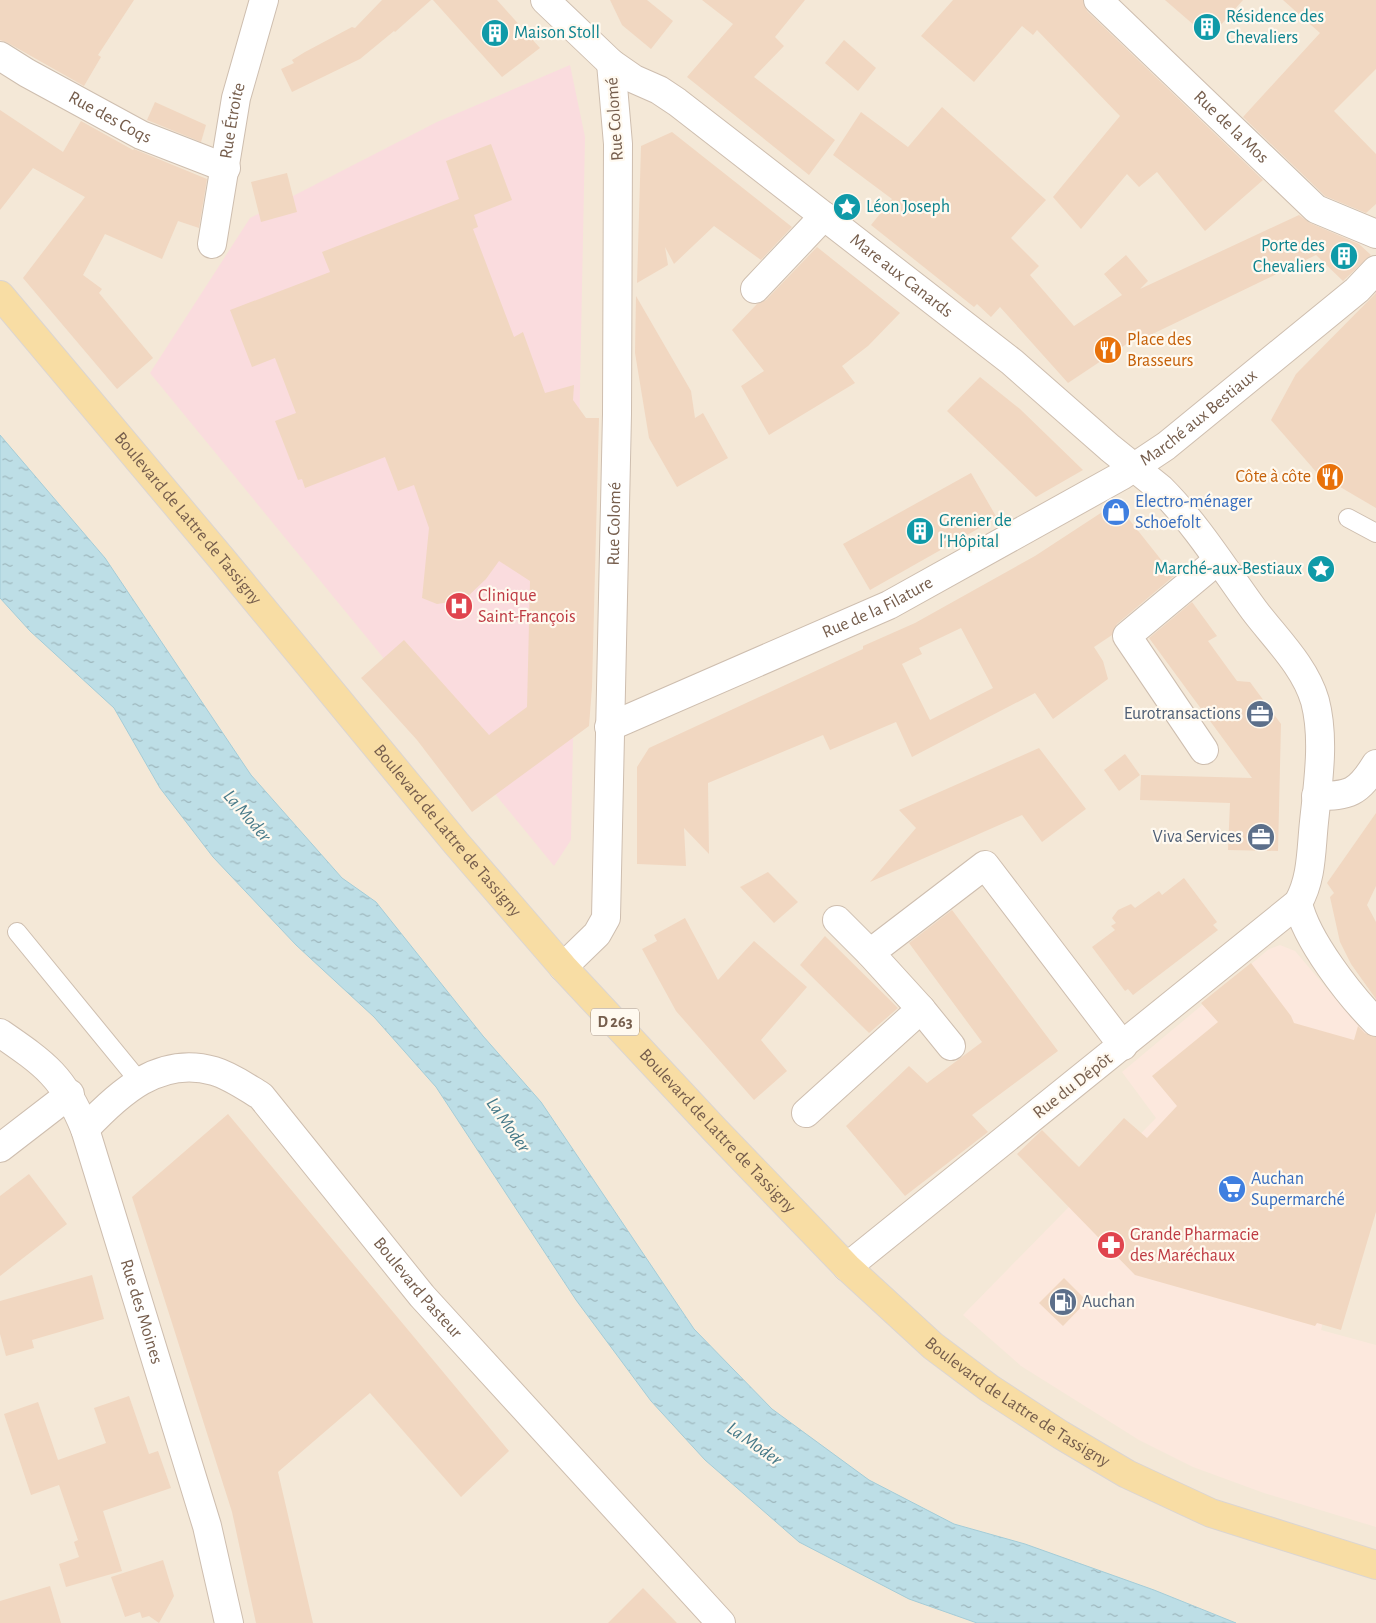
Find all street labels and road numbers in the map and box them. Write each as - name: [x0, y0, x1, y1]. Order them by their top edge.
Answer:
- street label: Rue Colomé: [603, 77, 627, 161]
- street label: Rue Étroite: [217, 81, 249, 160]
- street label: Rue des Coqs: [65, 88, 153, 147]
- street label: Rue de la Mos: [1190, 88, 1272, 167]
- street label: Mare aux Canards: [847, 231, 956, 321]
- street label: Marché aux Bestiaux: [1137, 366, 1261, 470]
- street label: Boulevard de Lattre de Tassigny: [111, 429, 265, 609]
- street label: Rue Colomé: [605, 482, 625, 566]
- street label: Rue de la Filature: [820, 573, 936, 642]
- street label: Boulevard de Lattre de Tassigny: [370, 741, 525, 921]
- road number: D 263: [591, 1009, 639, 1036]
- street label: Boulevard de Lattre de Tassigny: [636, 1046, 799, 1217]
- street label: Rue du Dépôt: [1030, 1049, 1116, 1122]
- street label: Boulevard Pasteur: [370, 1234, 465, 1342]
- street label: Rue des Moines: [117, 1257, 166, 1366]
- street label: Boulevard de Lattre de Tassigny: [921, 1334, 1113, 1471]

